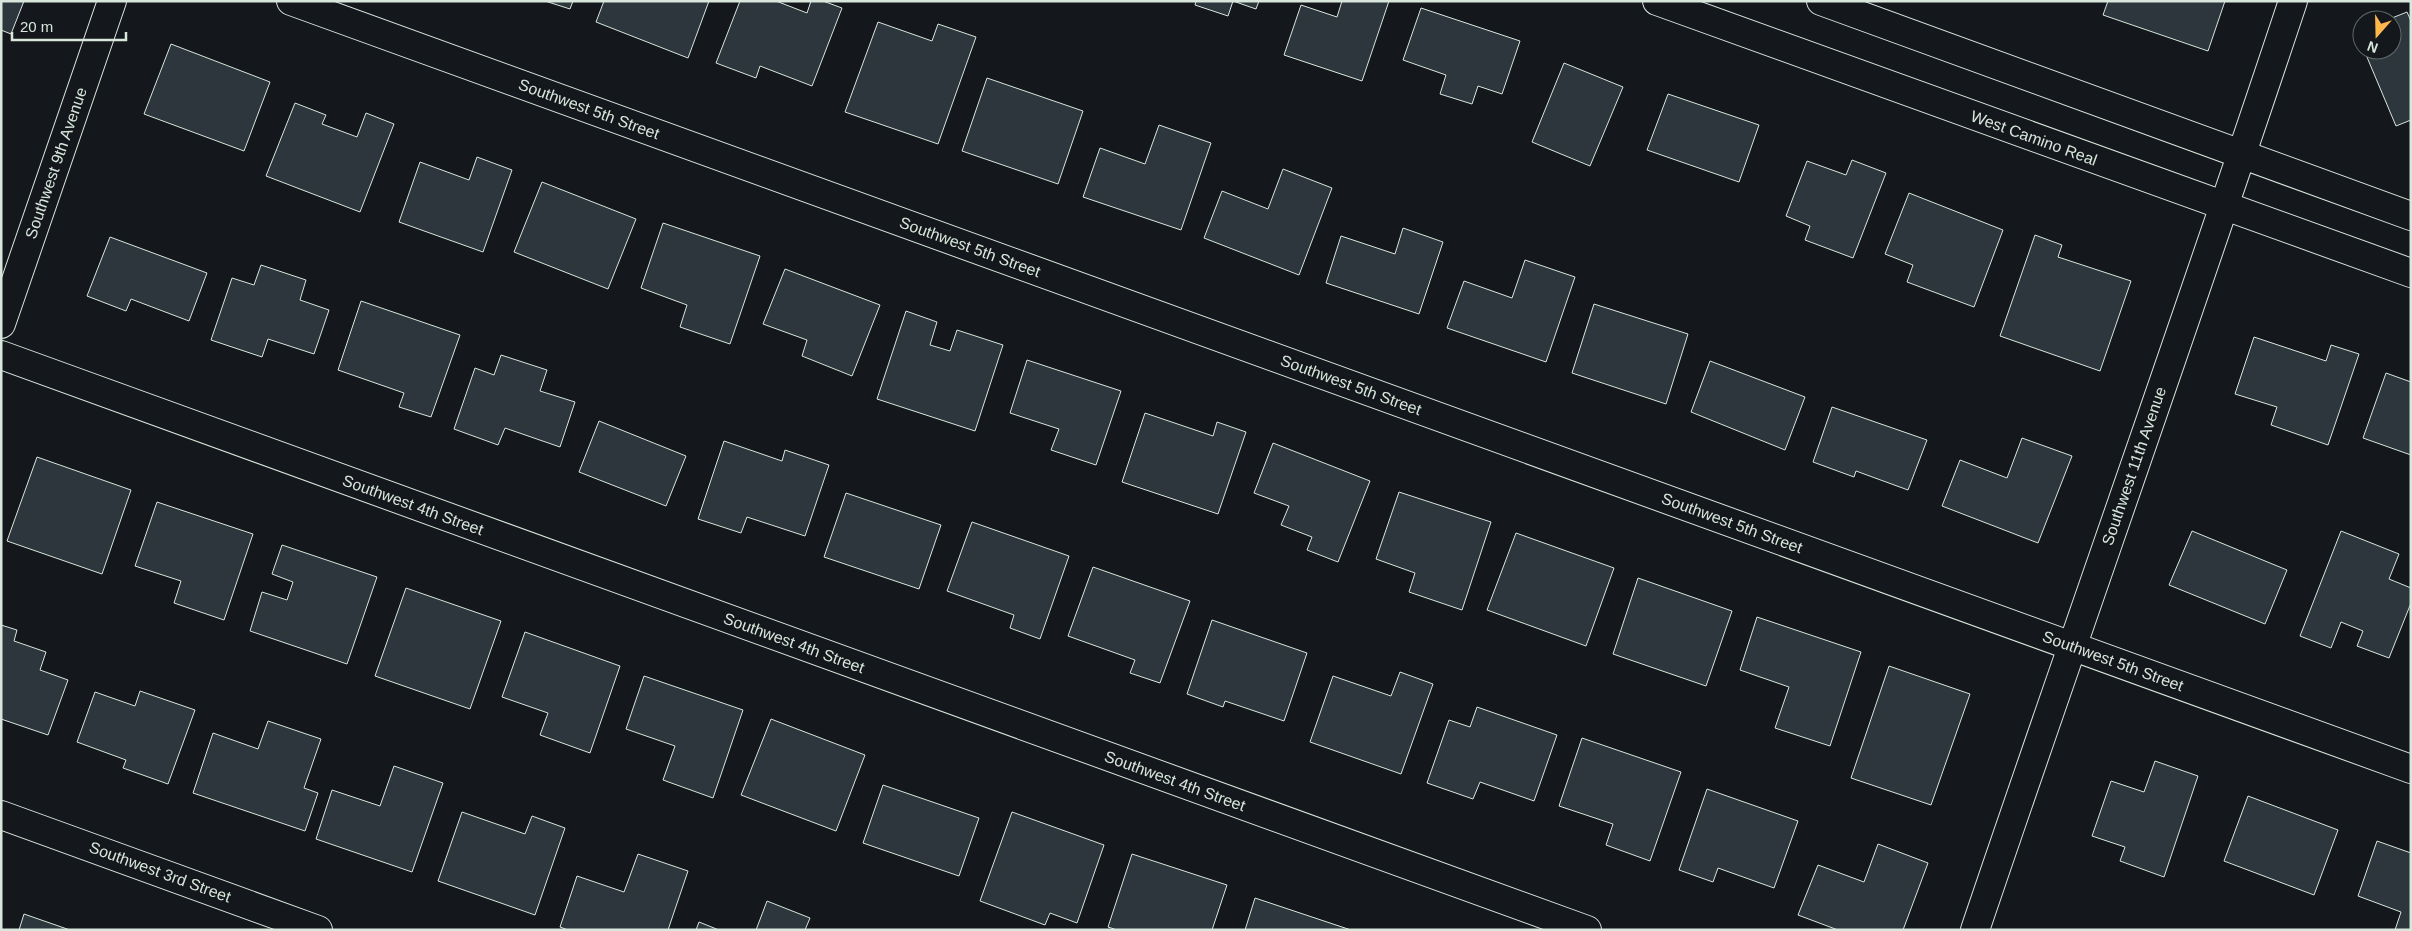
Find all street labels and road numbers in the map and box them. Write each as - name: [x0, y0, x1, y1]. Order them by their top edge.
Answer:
- street label: Southwest 5th Street: [516, 76, 662, 143]
- street label: Southwest 9th Avenue: [22, 85, 90, 241]
- street label: West Camino Real: [1969, 107, 2099, 169]
- street label: Southwest 5th Street: [897, 214, 1043, 281]
- street label: Southwest 5th Street: [1278, 352, 1424, 419]
- street label: Southwest 11th Avenue: [2099, 384, 2169, 548]
- street label: Southwest 4th Street: [340, 472, 486, 539]
- street label: Southwest 5th Street: [1659, 490, 1805, 557]
- street label: Southwest 4th Street: [721, 610, 867, 677]
- street label: Southwest 5th Street: [2040, 628, 2186, 695]
- street label: Southwest 4th Street: [1102, 748, 1248, 815]
- street label: Southwest 3rd Street: [87, 838, 234, 906]

